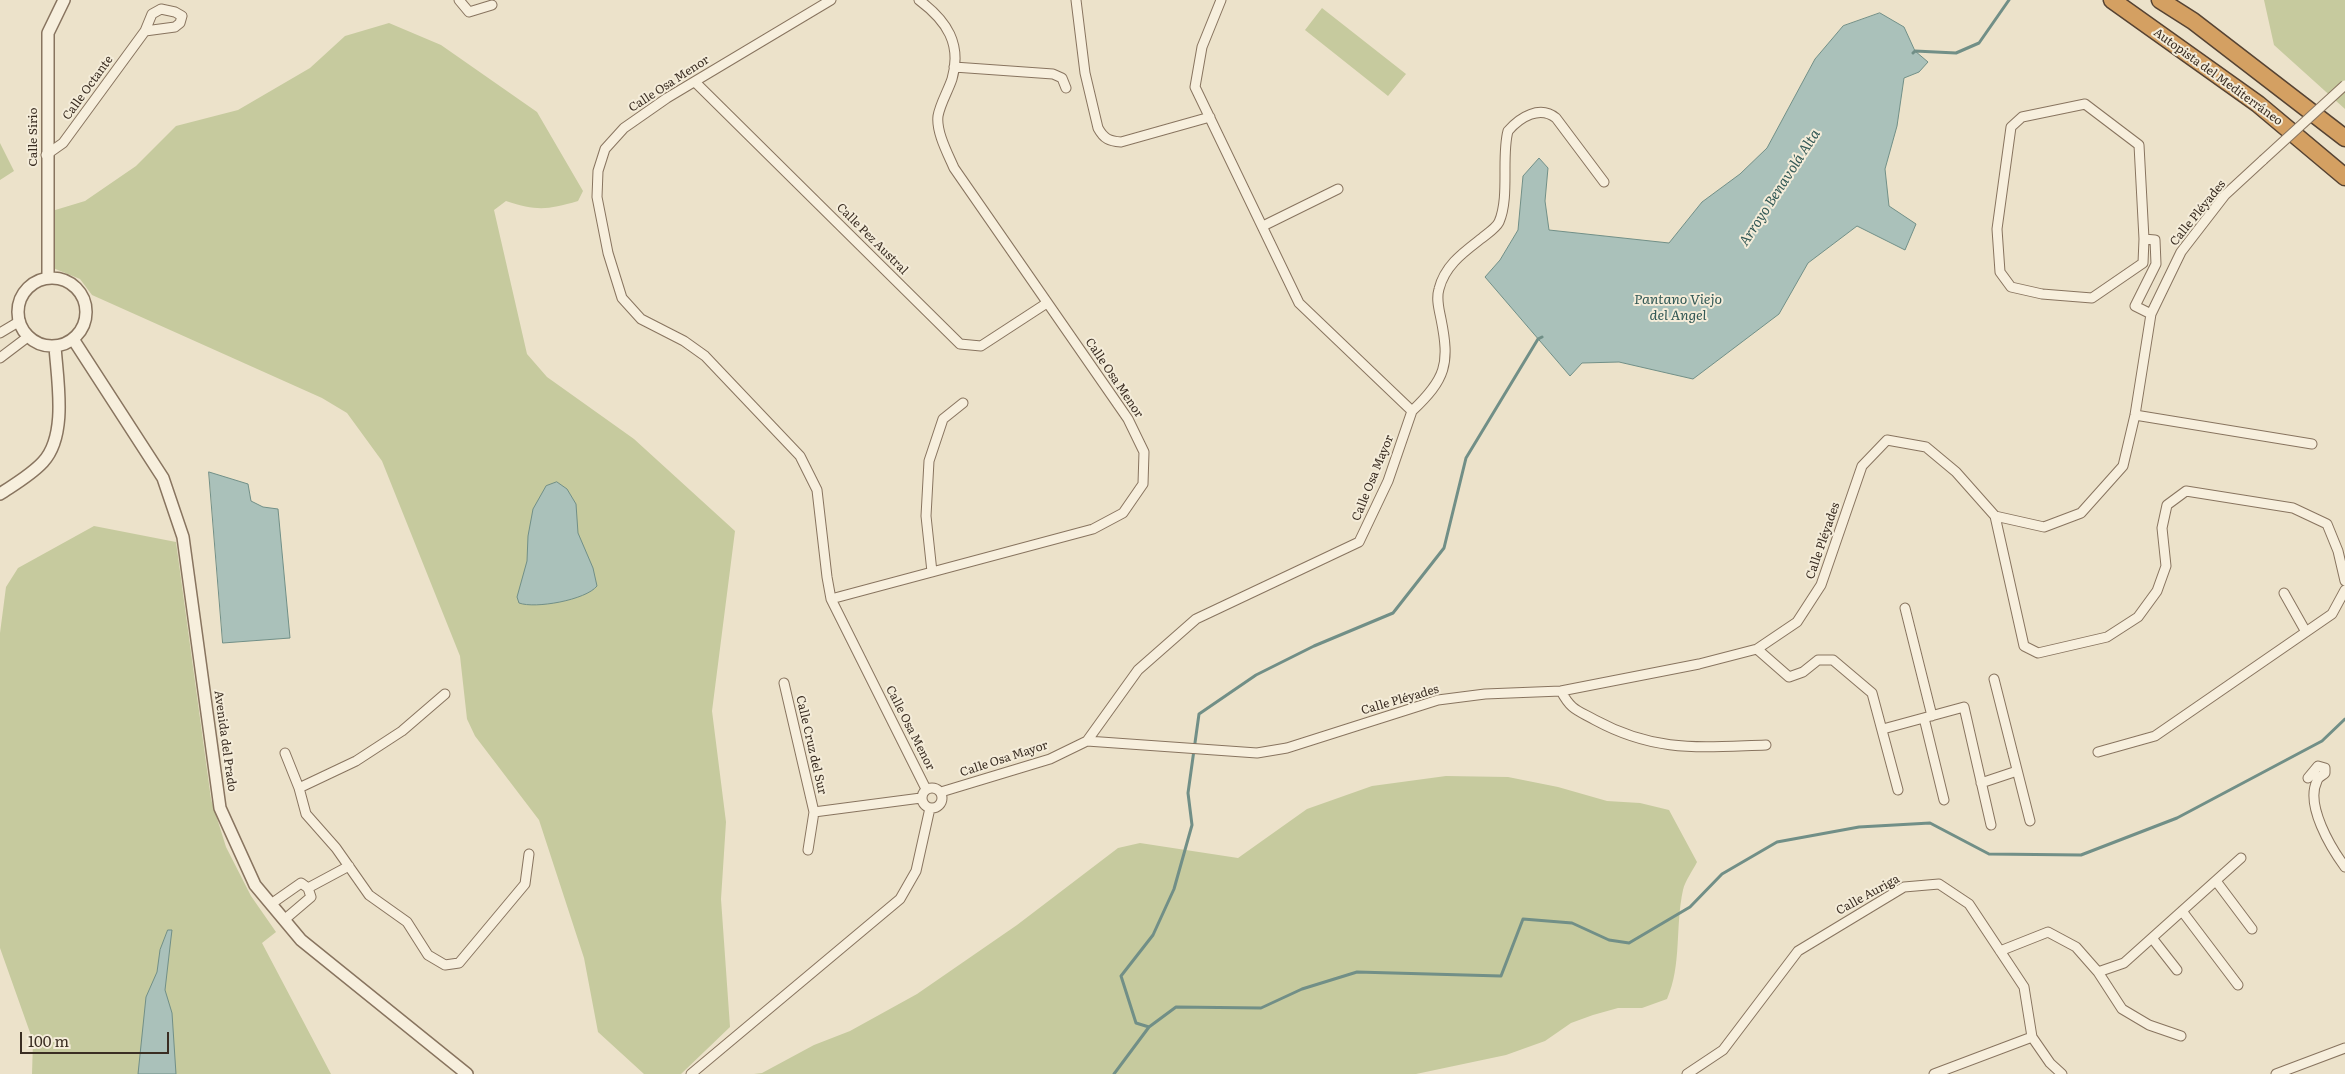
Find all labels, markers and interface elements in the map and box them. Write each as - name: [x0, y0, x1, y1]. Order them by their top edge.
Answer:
- street label: Autopista del Mediterráneo: [2151, 25, 2285, 129]
- street label: Calle Octante: [60, 53, 116, 123]
- street label: Calle Osa Menor: [626, 53, 712, 115]
- street label: Calle Sirio: [26, 107, 40, 167]
- water label: Arroyo Benavolá Alta: [1736, 127, 1824, 249]
- street label: Calle Pléyades: [2167, 177, 2229, 249]
- street label: Calle Pez Austral: [833, 200, 911, 278]
- water label: Pantano Viejo del Angel: [1634, 292, 1722, 324]
- street label: Calle Osa Menor: [1082, 335, 1146, 421]
- street label: Calle Osa Mayor: [1349, 433, 1397, 523]
- street label: Calle Pléyades: [1803, 501, 1843, 581]
- street label: Calle Pléyades: [1359, 682, 1441, 718]
- street label: Calle Osa Menor: [882, 683, 938, 773]
- street label: Avenida del Prado: [211, 689, 239, 793]
- street label: Calle Cruz del Sur: [793, 694, 829, 796]
- street label: Calle Osa Mayor: [958, 738, 1050, 780]
- street label: Calle Auriga: [1834, 872, 1902, 918]
- scale bar: [22, 1022, 171, 1054]
- text: 100 m: [28, 1029, 69, 1052]

